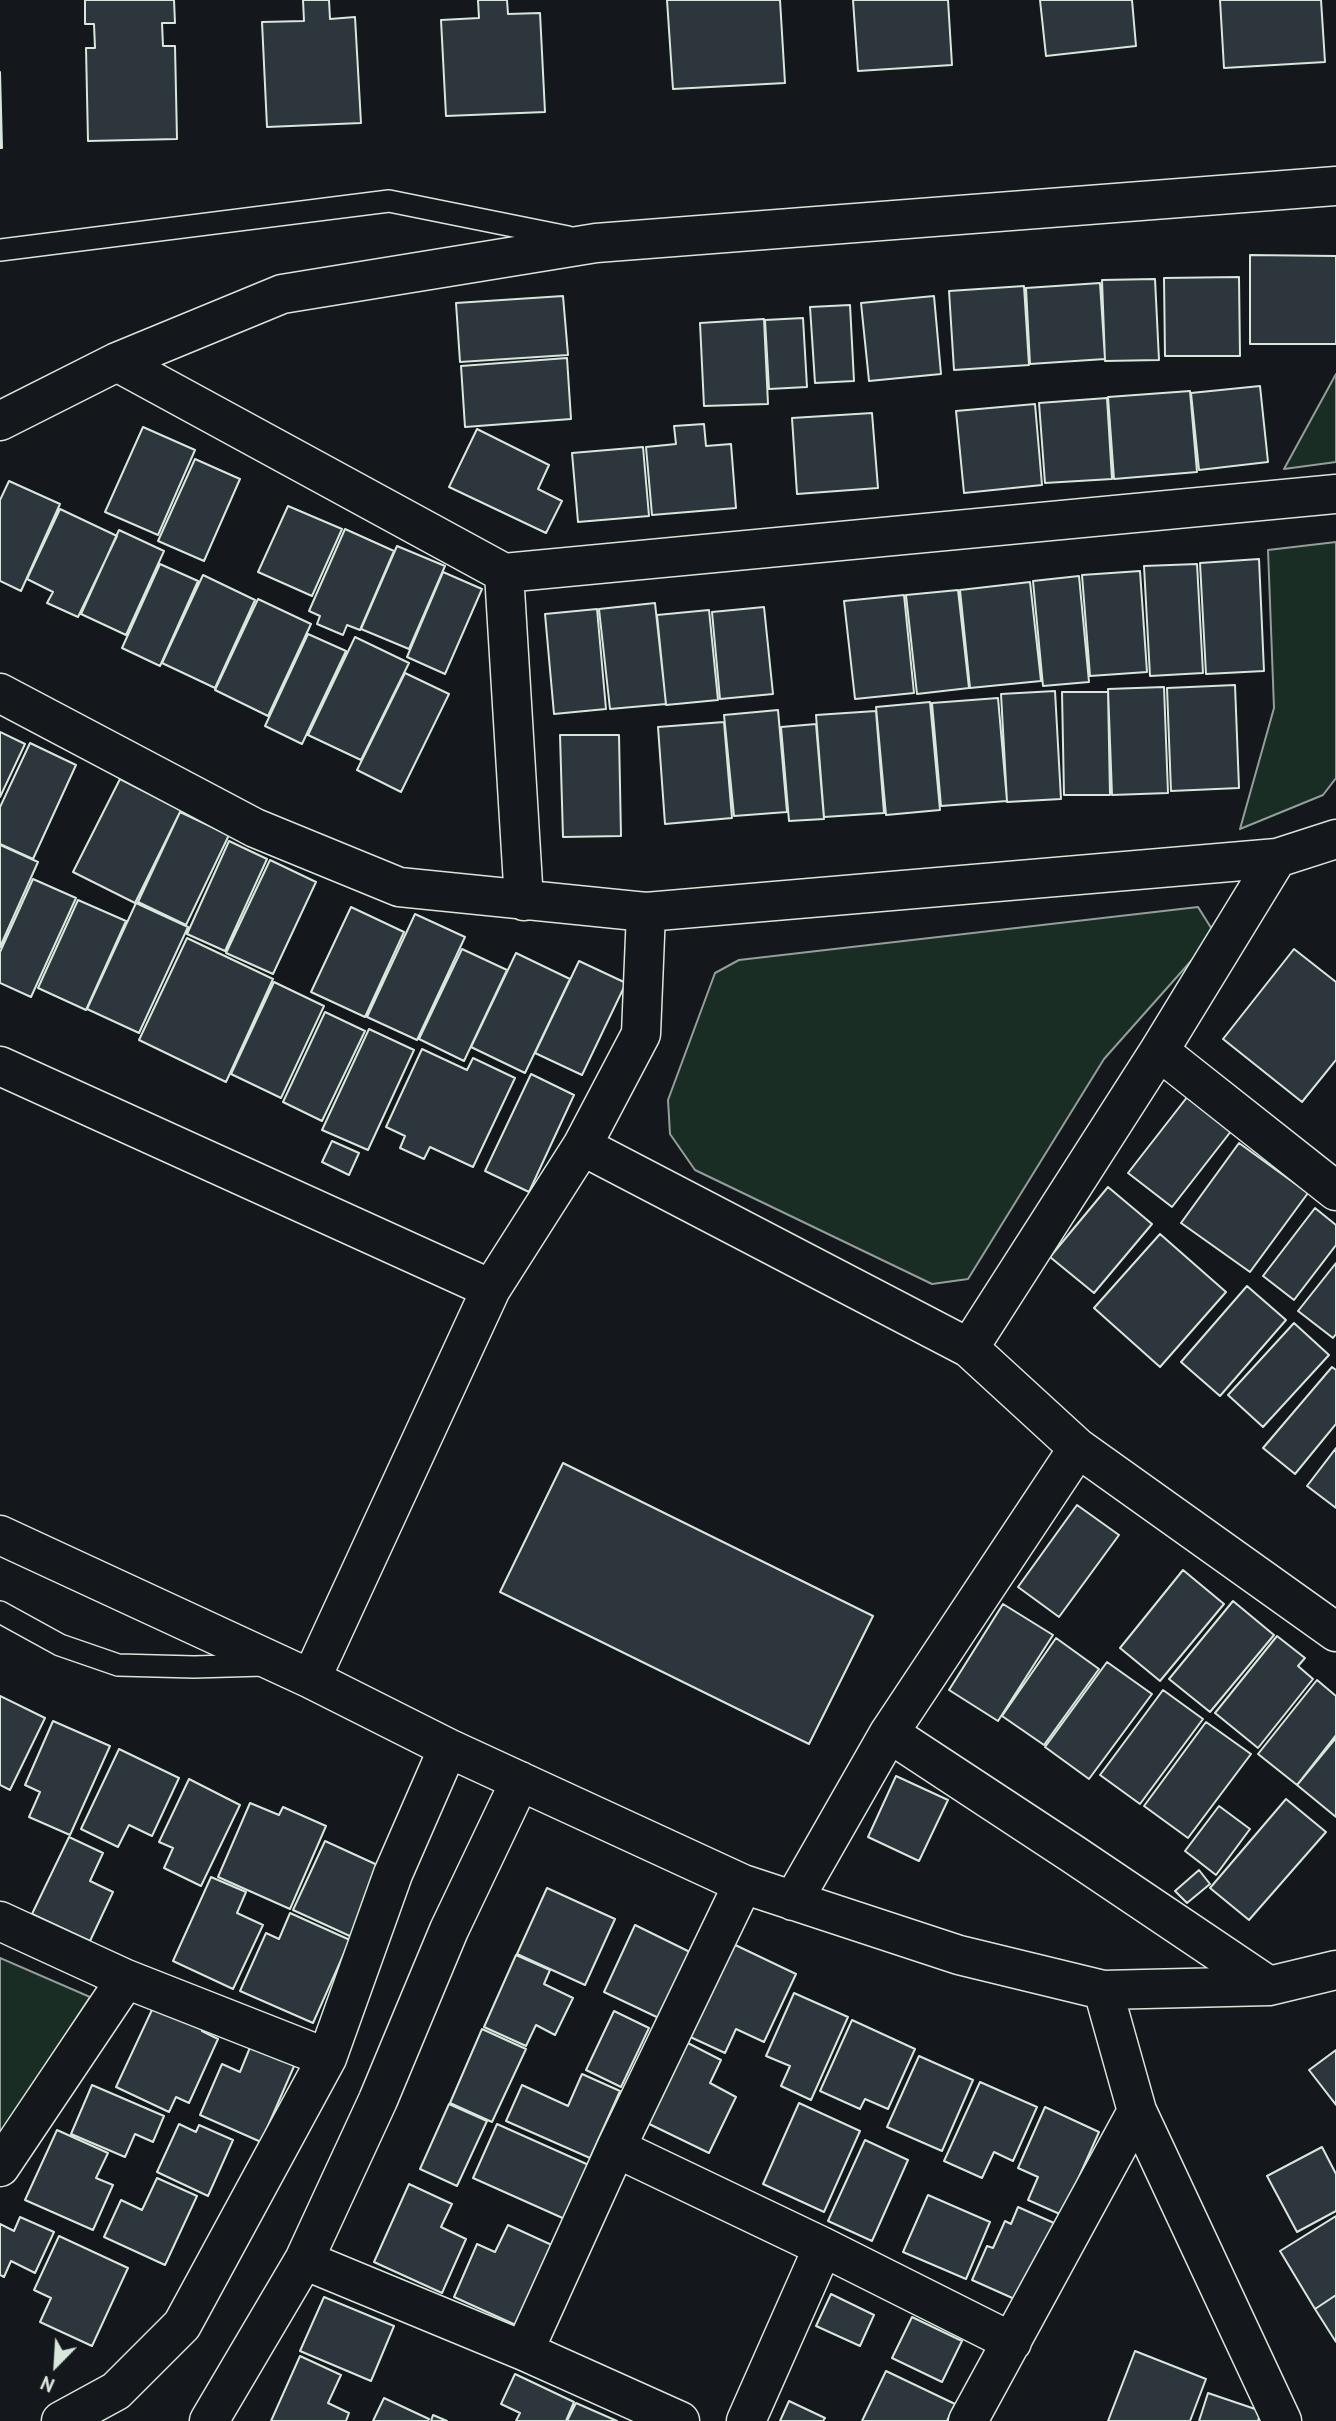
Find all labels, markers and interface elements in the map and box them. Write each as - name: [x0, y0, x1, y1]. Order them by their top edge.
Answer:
- north arrow: [21, 2330, 91, 2400]
- text: N: [37, 2371, 58, 2398]

